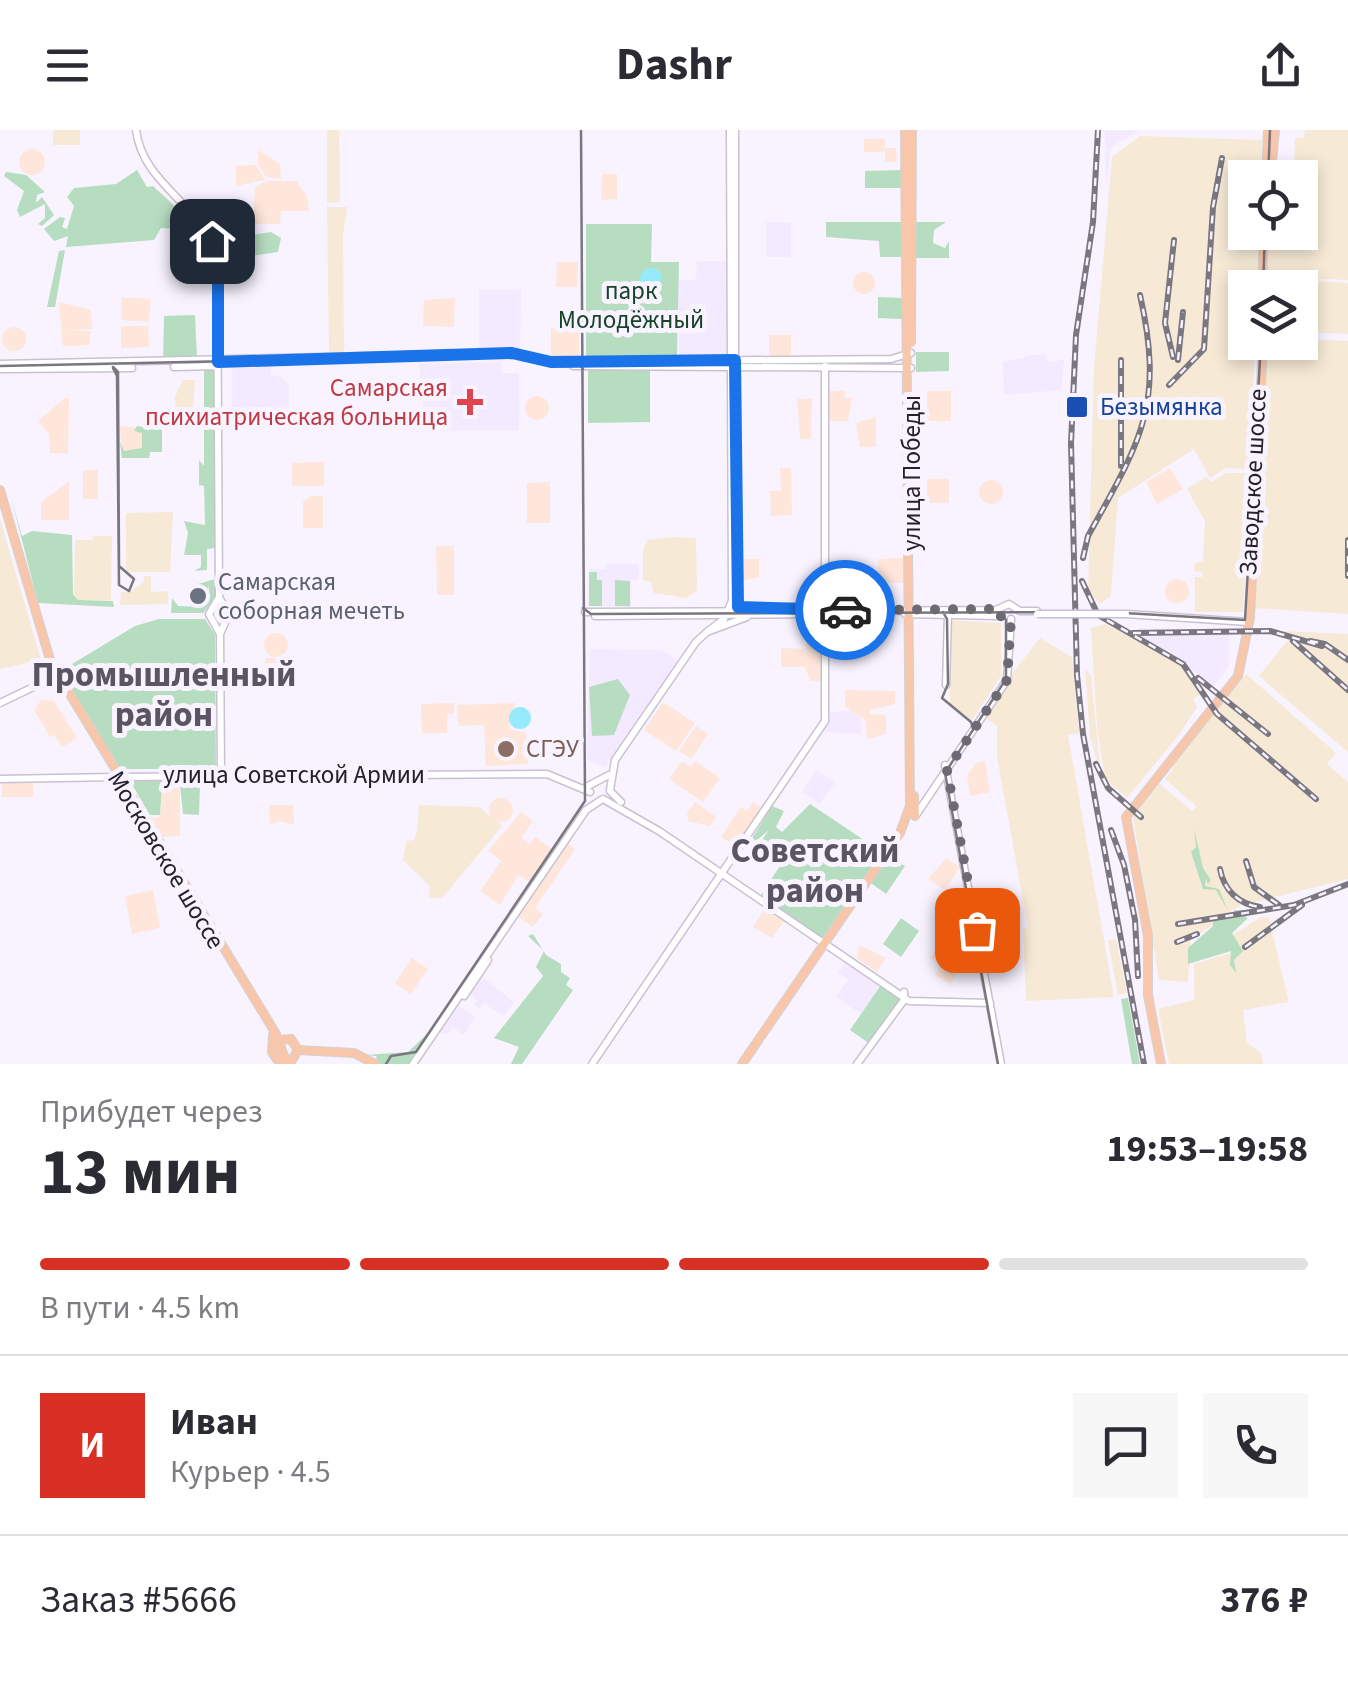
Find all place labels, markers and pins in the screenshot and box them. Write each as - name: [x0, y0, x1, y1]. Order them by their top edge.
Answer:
- pin: [170, 199, 255, 284]
- place label: Самарская психиатрическая больница: [145, 370, 448, 435]
- marker: Самарская психиатрическая больница: [457, 389, 483, 415]
- place label: Безымянка: [1100, 389, 1223, 425]
- marker: Безымянка: [1064, 394, 1090, 420]
- place label: Самарская соборная мечеть: [218, 564, 405, 629]
- marker: Самарская соборная мечеть: [187, 585, 209, 607]
- place label: СГЭУ: [526, 731, 579, 767]
- marker: СГЭУ: [495, 738, 517, 760]
- pin: [935, 888, 1020, 973]

